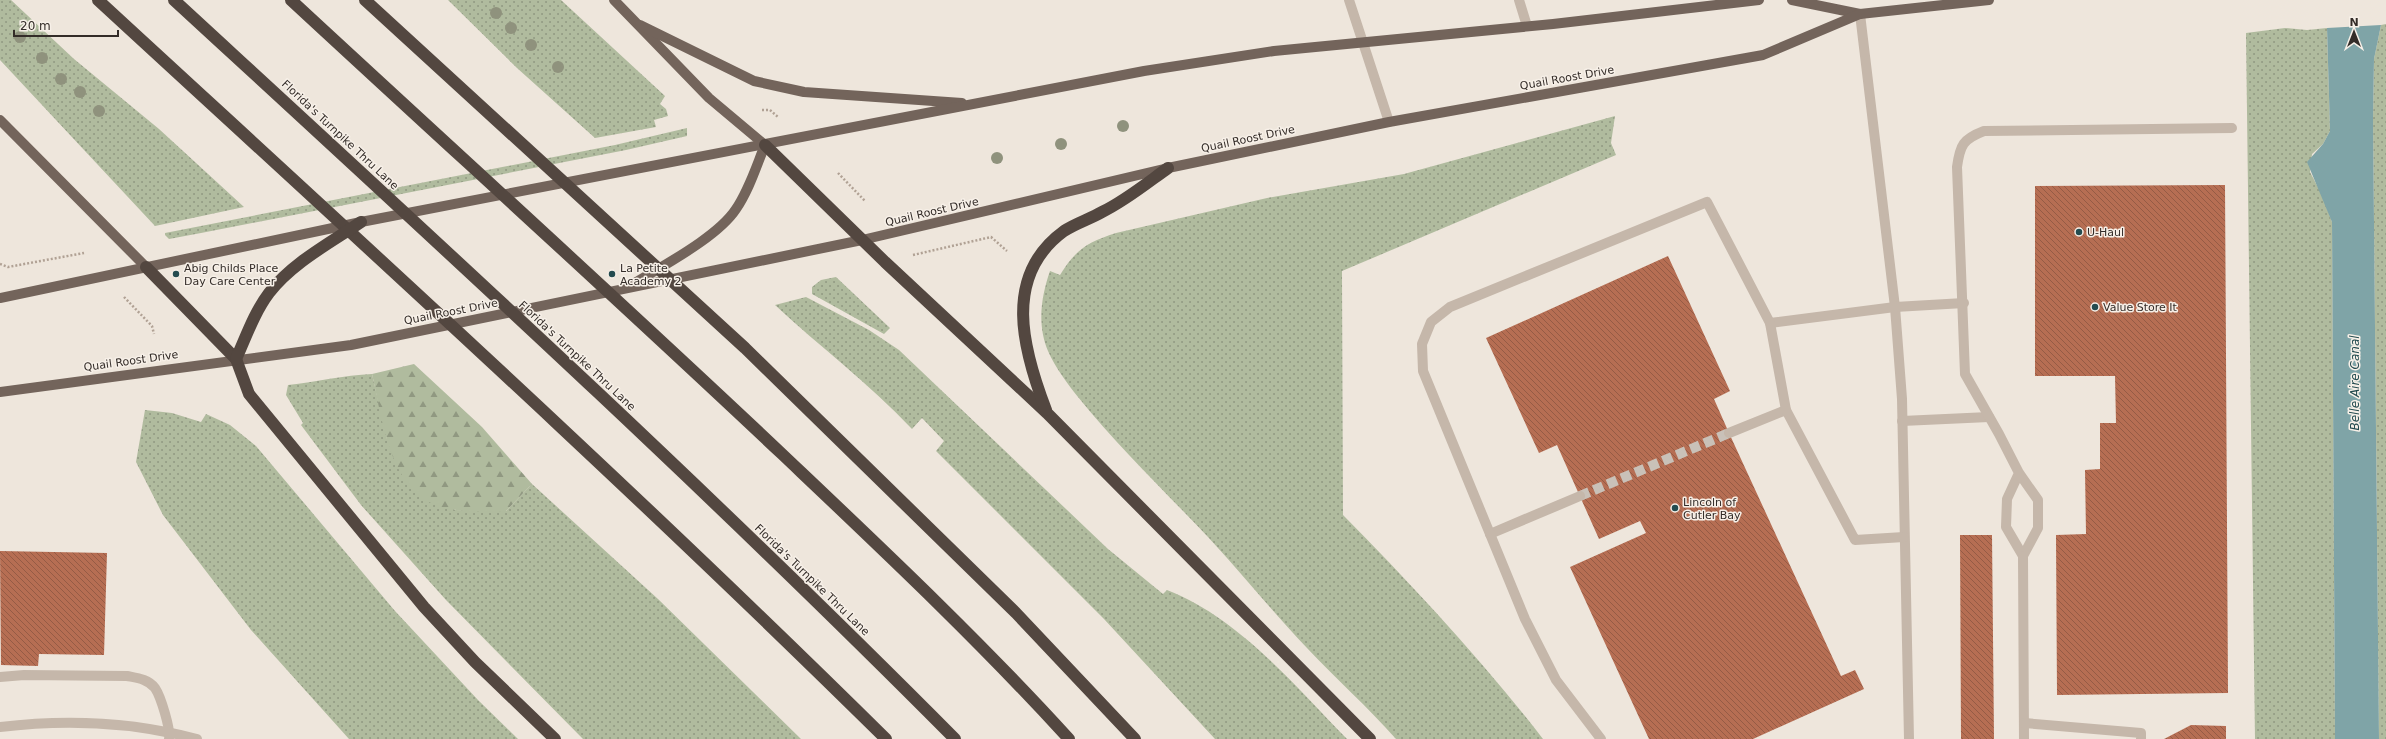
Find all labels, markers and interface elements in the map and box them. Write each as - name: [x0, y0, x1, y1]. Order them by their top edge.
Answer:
- scale bar: [14, 12, 118, 38]
- north arrow: [2334, 12, 2374, 52]
- text: N: [2349, 16, 2359, 29]
- text: 20 m: [20, 19, 51, 33]
- street label: Quail Roost Drive: [1519, 63, 1615, 93]
- street label: Florida's Turnpike Thru Lane: [279, 78, 401, 193]
- street label: Quail Roost Drive: [1200, 123, 1296, 155]
- street label: Quail Roost Drive: [884, 195, 980, 229]
- place label: U-Haul: [2087, 226, 2124, 239]
- marker: U-Haul: [2074, 227, 2084, 237]
- place label: Abig Childs Place Day Care Center: [184, 262, 278, 288]
- place label: La Petite Academy 2: [620, 262, 682, 288]
- marker: Abig Childs Place Day Care Center: [171, 269, 181, 279]
- marker: La Petite Academy 2: [607, 269, 617, 279]
- street label: Quail Roost Drive: [403, 296, 499, 327]
- street label: Florida's Turnpike Thru Lane: [516, 299, 638, 414]
- place label: Value Store It: [2103, 301, 2178, 314]
- marker: Value Store It: [2090, 302, 2100, 312]
- water label: Belle Aire Canal: [2348, 335, 2362, 431]
- street label: Quail Roost Drive: [83, 348, 179, 374]
- place label: Lincoln of Cutler Bay: [1683, 496, 1741, 522]
- marker: Lincoln of Cutler Bay: [1670, 503, 1680, 513]
- street label: Florida's Turnpike Thru Lane: [752, 522, 872, 639]

